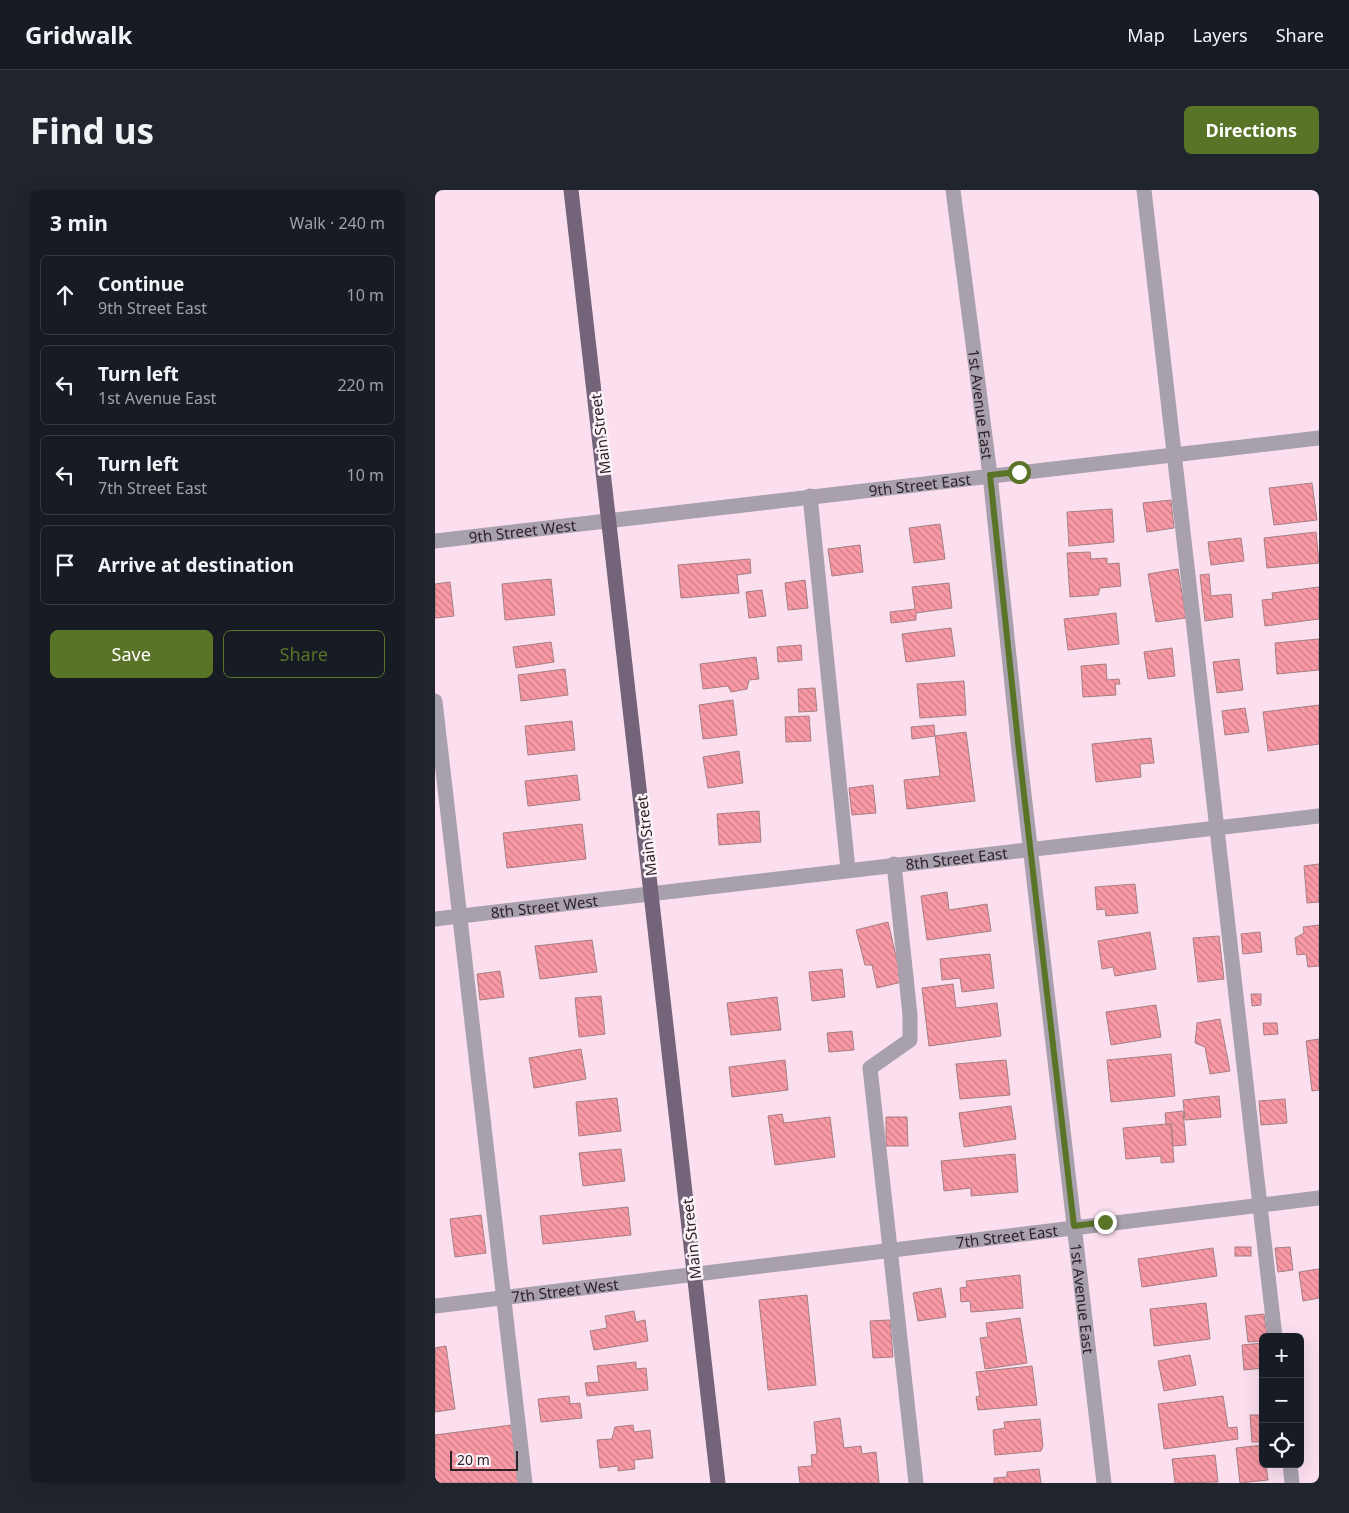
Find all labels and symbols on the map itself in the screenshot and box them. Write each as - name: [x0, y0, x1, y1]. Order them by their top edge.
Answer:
- street label: 1st Avenue East: [964, 348, 998, 461]
- street label: Main Street: [585, 392, 615, 475]
- route start: [1008, 461, 1031, 484]
- street label: 9th Street East: [868, 469, 972, 500]
- street label: 9th Street West: [468, 515, 578, 547]
- street label: Main Street: [631, 794, 661, 877]
- street label: 8th Street East: [904, 842, 1009, 874]
- street label: 8th Street West: [490, 890, 600, 922]
- street label: Main Street: [677, 1197, 705, 1280]
- route end: [1094, 1211, 1117, 1234]
- street label: 7th Street East: [955, 1220, 1059, 1252]
- street label: 1st Avenue East: [1066, 1242, 1099, 1355]
- street label: 7th Street West: [510, 1274, 620, 1307]
- scale bar: [450, 1448, 517, 1471]

